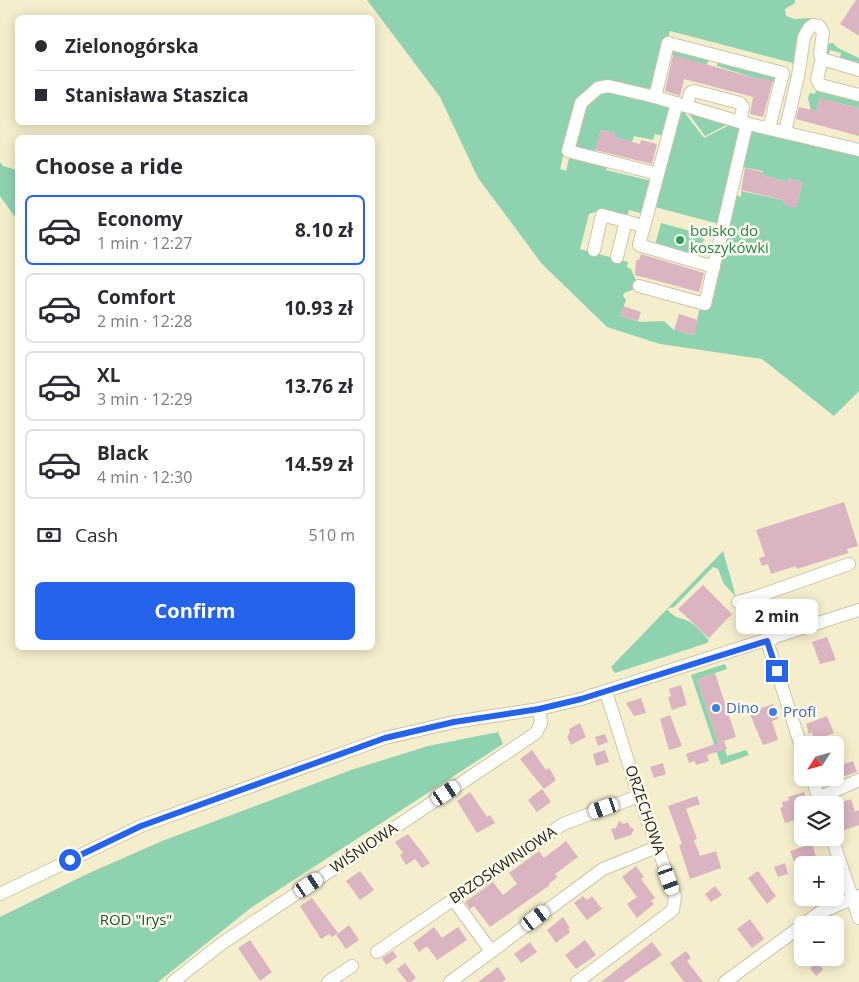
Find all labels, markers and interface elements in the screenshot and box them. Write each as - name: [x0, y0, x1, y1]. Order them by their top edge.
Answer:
- text: Zielonogórska: [65, 33, 199, 59]
- text: Stanisława Staszica: [65, 82, 249, 108]
- text: Choose a ride: [35, 150, 183, 180]
- text: Economy: [97, 206, 183, 232]
- icon: car: [37, 208, 82, 253]
- text: 8.10 zł: [295, 217, 353, 243]
- place label: boisko do koszykówki: [690, 220, 769, 257]
- text: 1 min · 12:27: [97, 232, 192, 254]
- marker: boisko do koszykówki: [674, 234, 686, 246]
- text: Comfort: [97, 284, 176, 310]
- icon: car: [37, 286, 82, 331]
- text: 10.93 zł: [284, 295, 353, 321]
- text: 2 min · 12:28: [97, 310, 192, 332]
- text: XL: [97, 362, 120, 388]
- icon: car: [37, 364, 82, 409]
- text: 13.76 zł: [284, 373, 353, 399]
- text: 3 min · 12:29: [97, 388, 192, 410]
- text: Black: [97, 440, 149, 466]
- icon: car: [37, 442, 82, 487]
- text: 14.59 zł: [284, 451, 353, 477]
- text: 4 min · 12:30: [97, 466, 192, 488]
- icon: cash: [35, 521, 63, 549]
- text: Cash: [75, 522, 118, 548]
- text: 510 m: [309, 524, 355, 546]
- button: Confirm: [35, 582, 355, 640]
- callout: 2 min: [736, 598, 818, 634]
- text: 2 min: [755, 605, 799, 627]
- route end: [766, 660, 788, 682]
- place label: Dino: [726, 697, 759, 717]
- place label: Profi: [783, 701, 816, 721]
- marker: Dino: [710, 702, 722, 714]
- marker: Profi: [767, 706, 779, 718]
- north arrow: [794, 736, 844, 786]
- map controls: [794, 736, 844, 966]
- street label: ORZECHOWA: [621, 762, 671, 858]
- car: [429, 778, 462, 808]
- car: [587, 796, 620, 820]
- button: layers: [794, 796, 844, 846]
- street label: WIŚNIOWA: [326, 817, 401, 877]
- street label: BRZOSKWINIOWA: [445, 821, 560, 907]
- route start: [59, 849, 81, 871]
- button: +: [794, 856, 844, 906]
- car: [656, 863, 681, 897]
- car: [292, 870, 325, 900]
- car: [519, 903, 552, 933]
- park label: ROD "Irys": [100, 909, 172, 929]
- button: −: [794, 916, 844, 966]

